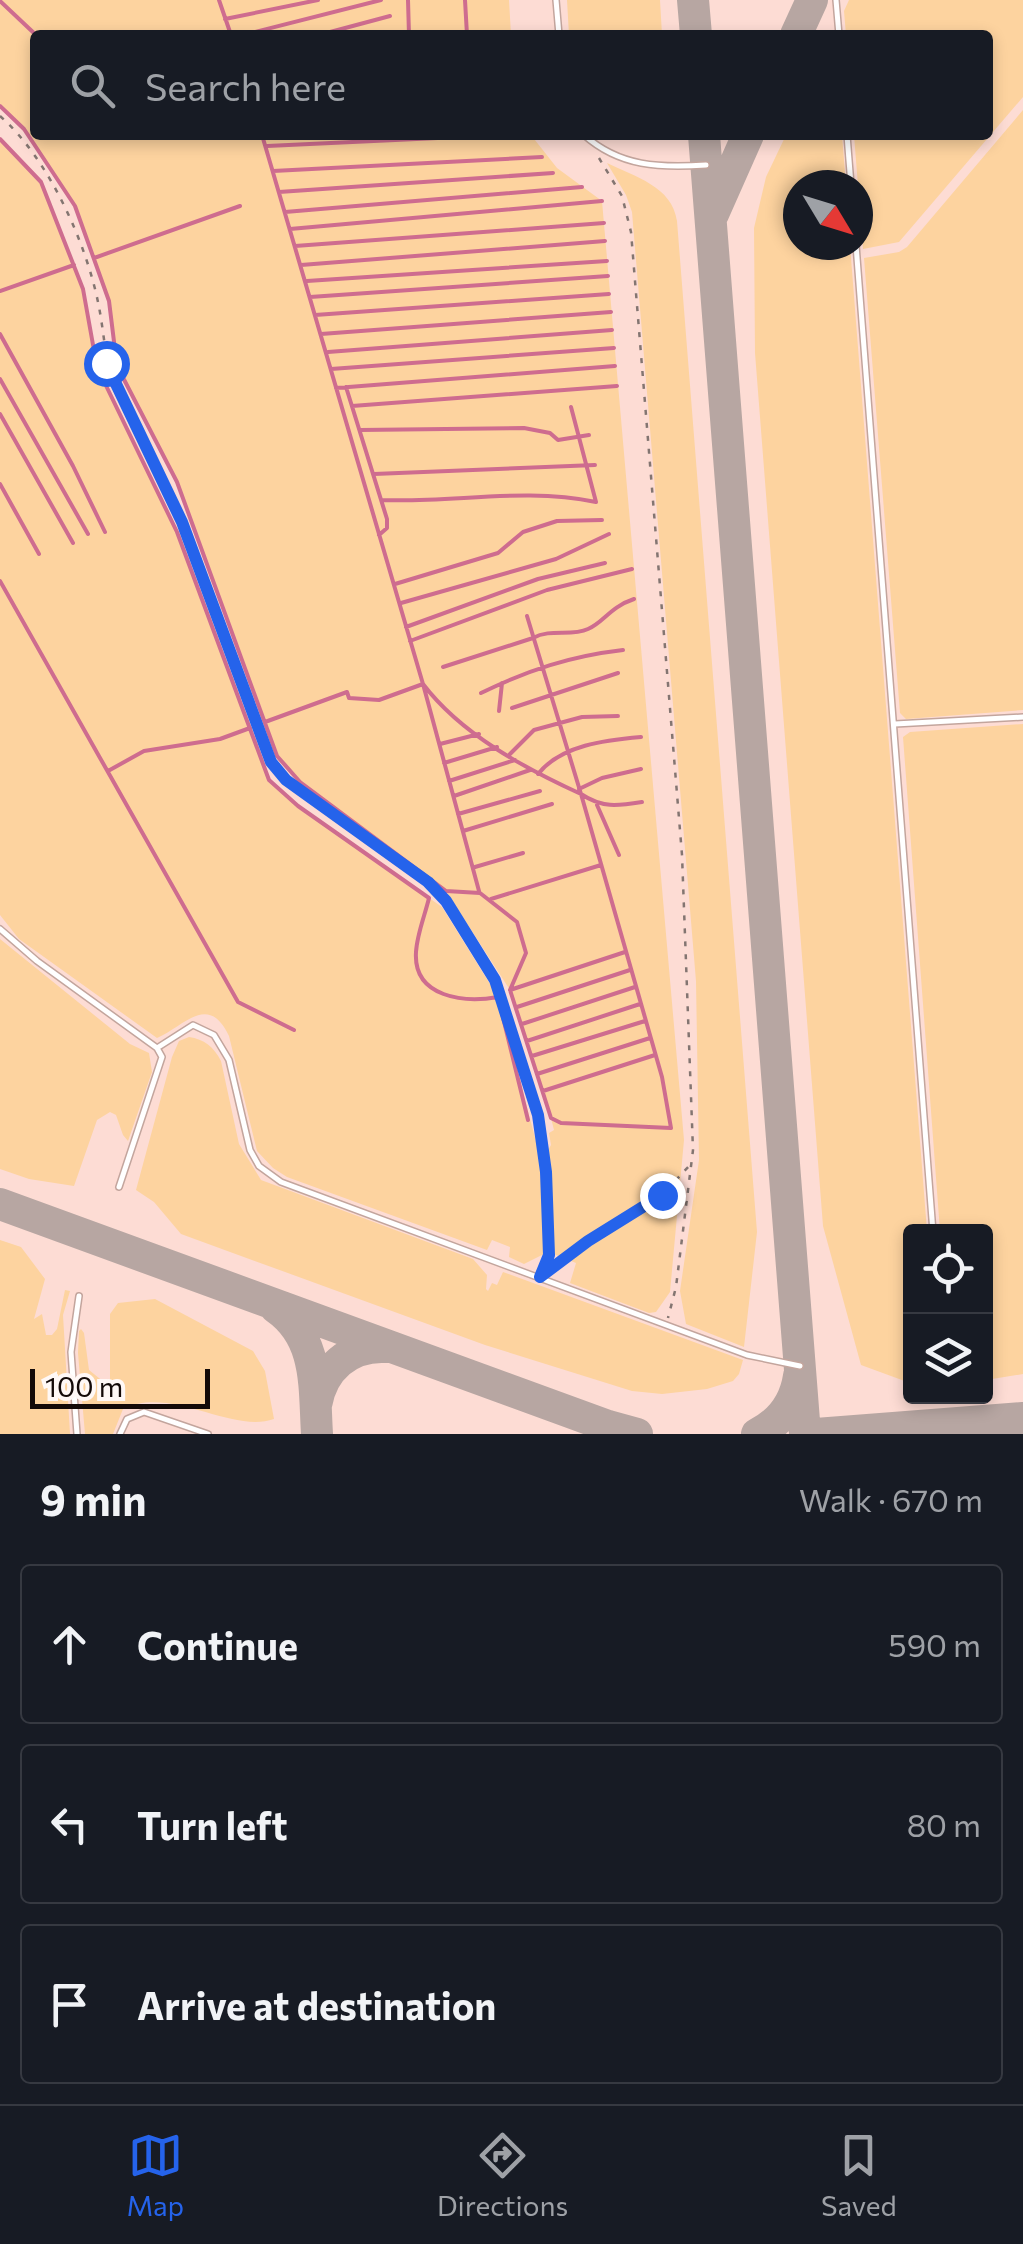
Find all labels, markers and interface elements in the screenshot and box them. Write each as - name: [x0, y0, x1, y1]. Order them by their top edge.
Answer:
- search box: [30, 30, 993, 140]
- icon: search: [65, 58, 120, 113]
- text: Search here: [145, 62, 346, 109]
- north arrow: [783, 170, 873, 260]
- route start: [84, 341, 130, 387]
- route end: [640, 1173, 686, 1219]
- map controls: [903, 1224, 993, 1404]
- button: locate: [903, 1224, 993, 1314]
- button: layers: [903, 1314, 993, 1404]
- scale bar: [30, 1364, 210, 1408]
- text: 100 m: [45, 1369, 123, 1403]
- text: 9 min: [40, 1473, 147, 1525]
- text: Walk · 670 m: [799, 1479, 983, 1519]
- icon: ahead: [42, 1617, 97, 1672]
- text: Continue: [137, 1621, 298, 1668]
- text: 590 m: [888, 1624, 981, 1664]
- icon: left: [42, 1797, 97, 1852]
- text: Turn left: [137, 1801, 288, 1848]
- text: 80 m: [907, 1804, 981, 1844]
- icon: arrive: [42, 1977, 97, 2032]
- text: Arrive at destination: [137, 1981, 496, 2028]
- tab: Map: [126, 2128, 184, 2222]
- tab: Directions: [437, 2128, 568, 2222]
- tab: Saved: [821, 2128, 897, 2222]

